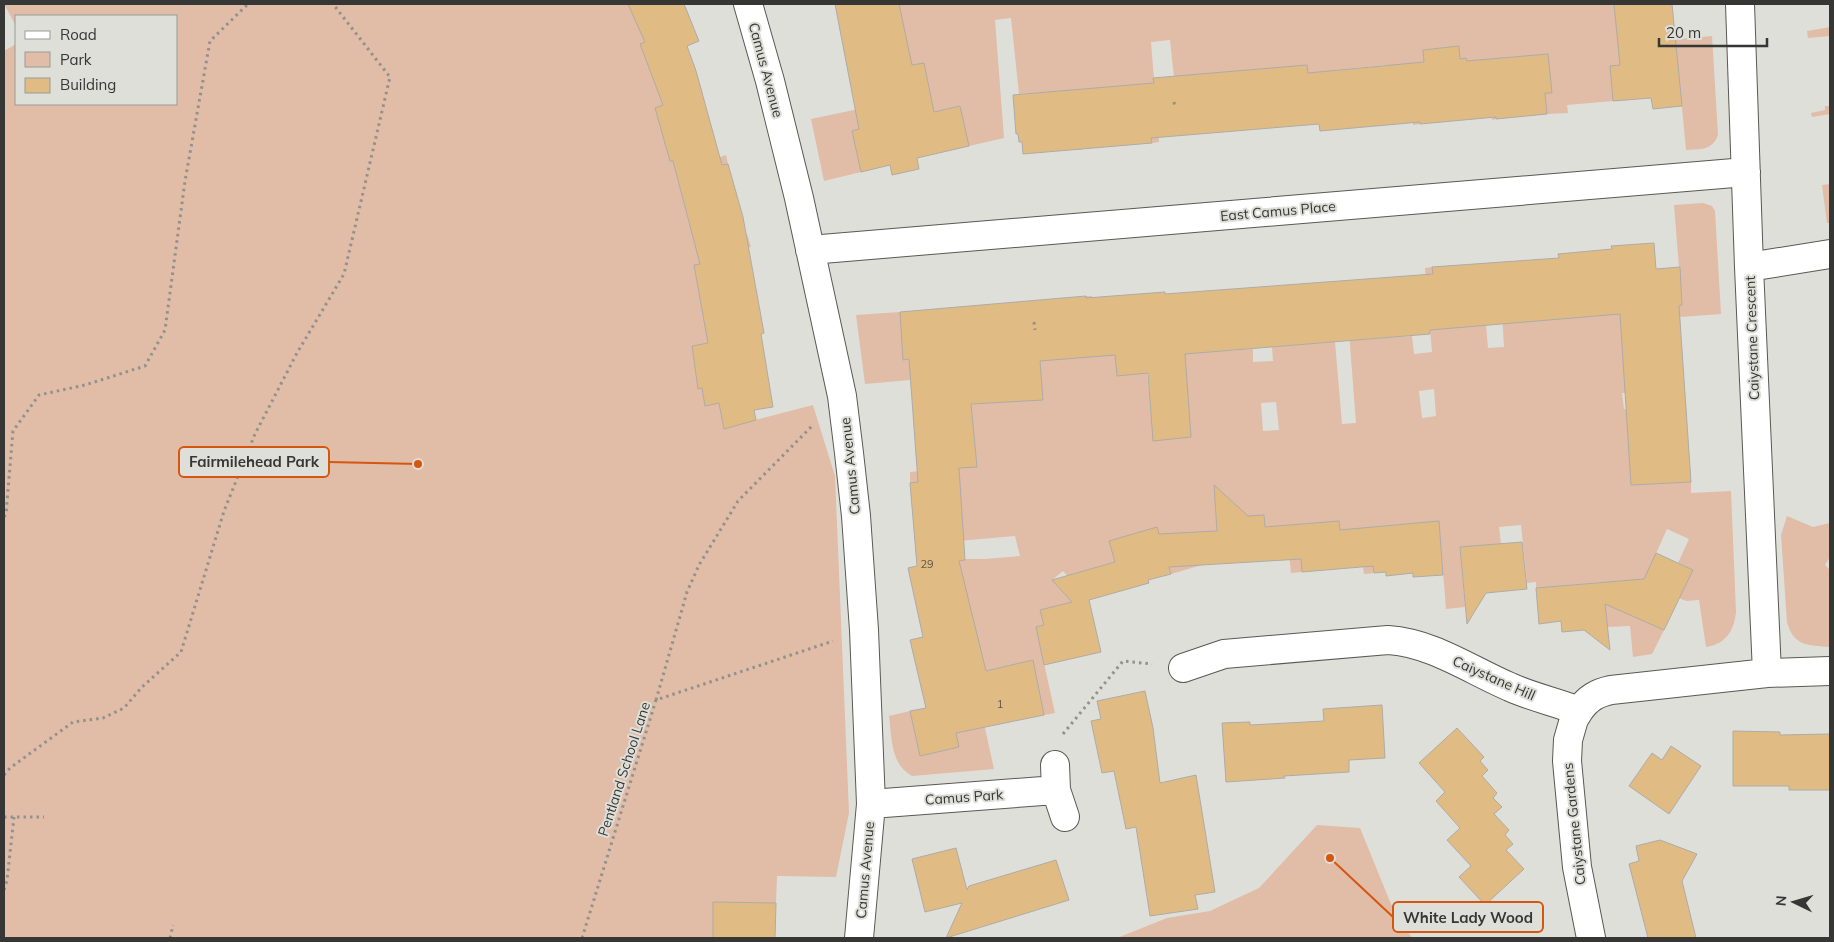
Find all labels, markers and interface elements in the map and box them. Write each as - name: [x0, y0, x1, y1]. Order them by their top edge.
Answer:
- legend: [15, 15, 178, 105]
- scale bar: [1659, 15, 1766, 47]
- street label: Camus Avenue: [745, 21, 787, 119]
- text: 20 m: [1666, 23, 1701, 42]
- text: Road: [60, 25, 97, 44]
- text: Park: [60, 50, 92, 69]
- text: Building: [60, 75, 116, 94]
- street label: East Camus Place: [1219, 197, 1337, 225]
- street label: Caiystane Crescent: [1741, 275, 1763, 401]
- street label: Camus Avenue: [836, 417, 864, 515]
- callout: Fairmilehead Park: [179, 447, 329, 477]
- text: Fairmilehead Park: [189, 452, 320, 471]
- house number: 29: [920, 557, 934, 571]
- street label: Caiystane Hill: [1450, 652, 1538, 704]
- house number: 1: [997, 697, 1003, 711]
- street label: Pentland School Lane: [594, 700, 654, 838]
- street label: Caiystane Gardens: [1559, 762, 1589, 886]
- street label: Camus Park: [924, 785, 1004, 809]
- street label: Camus Avenue: [852, 821, 878, 919]
- north arrow: [1769, 877, 1819, 927]
- text: N: [1772, 895, 1790, 907]
- callout: White Lady Wood: [1393, 902, 1543, 932]
- text: White Lady Wood: [1403, 908, 1533, 927]

